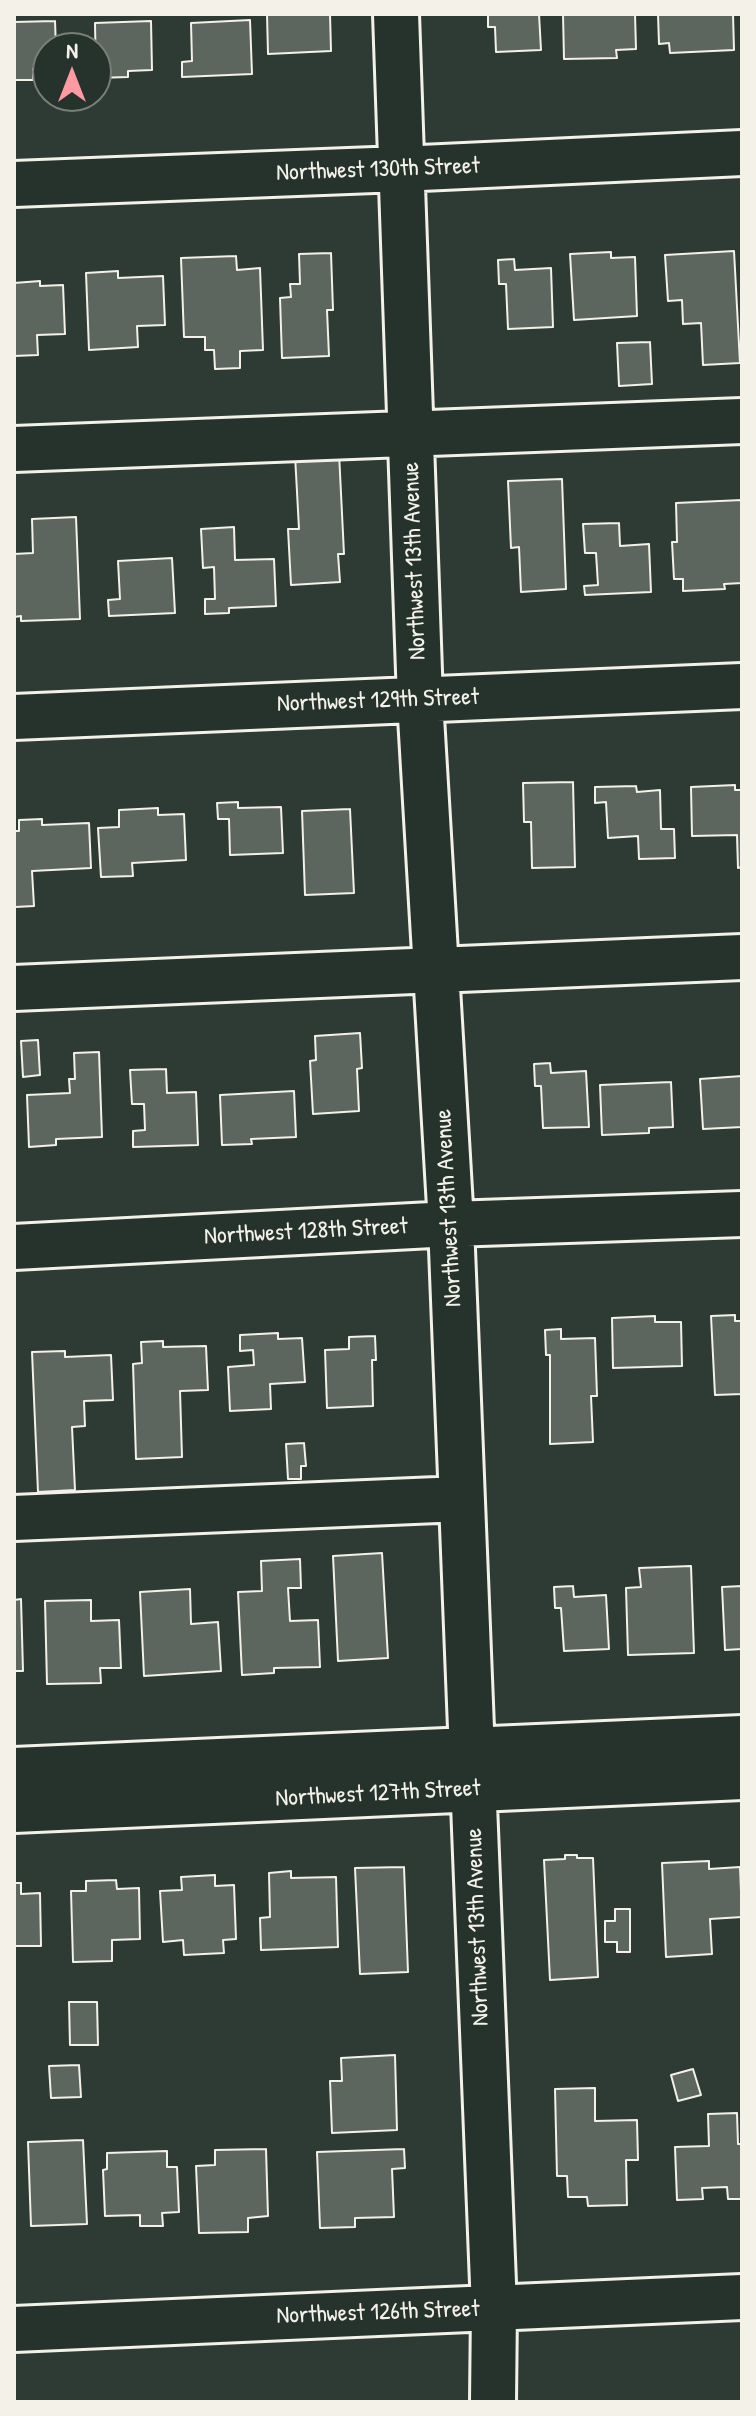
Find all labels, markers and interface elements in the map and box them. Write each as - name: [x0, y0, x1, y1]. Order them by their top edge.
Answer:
- north arrow: [32, 32, 112, 112]
- text: N: [66, 35, 78, 65]
- street label: Northwest 130th Street: [276, 152, 480, 188]
- street label: Northwest 13th Avenue: [397, 462, 433, 660]
- street label: Northwest 129th Street: [276, 683, 480, 719]
- street label: Northwest 13th Avenue: [429, 1108, 469, 1308]
- street label: Northwest 128th Street: [204, 1212, 408, 1252]
- street label: Northwest 127th Street: [275, 1774, 481, 1814]
- street label: Northwest 13th Avenue: [460, 1828, 496, 2026]
- street label: Northwest 126th Street: [276, 2295, 480, 2331]

